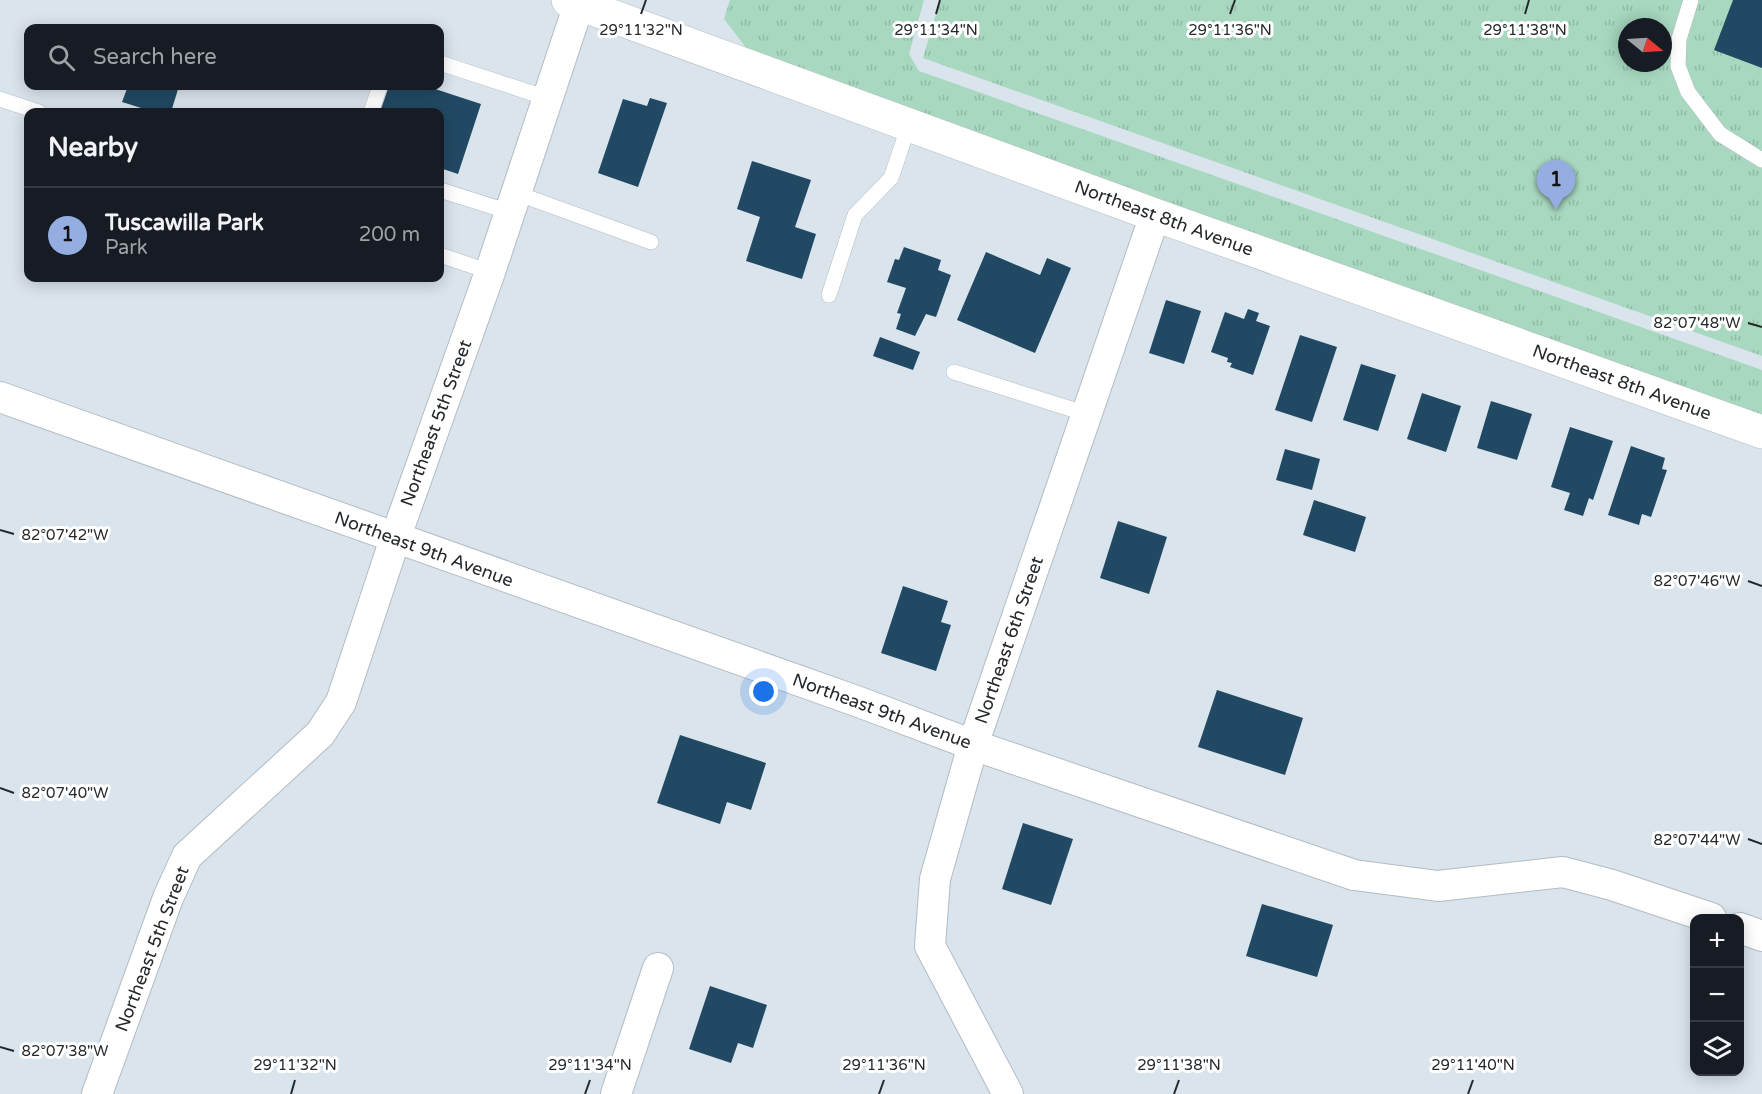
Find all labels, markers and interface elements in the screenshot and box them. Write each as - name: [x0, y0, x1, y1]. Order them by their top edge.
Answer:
- north arrow: [1618, 18, 1672, 72]
- text: 29°11'32"N: [599, 21, 683, 39]
- text: 29°11'34"N: [894, 21, 978, 39]
- text: 29°11'36"N: [1188, 21, 1272, 39]
- text: 29°11'38"N: [1483, 21, 1567, 39]
- search box: [24, 24, 444, 90]
- icon: search: [45, 41, 78, 74]
- text: Search here: [93, 44, 217, 70]
- text: Nearby: [48, 132, 138, 163]
- pin: 1: [1536, 160, 1576, 210]
- street label: Northeast 8th Avenue: [1072, 175, 1256, 261]
- text: Tuscawilla Park: [105, 210, 264, 236]
- text: 1: [61, 223, 74, 247]
- text: 200 m: [359, 223, 420, 247]
- text: Park: [105, 236, 148, 260]
- text: 82°07'48"W: [1654, 314, 1740, 332]
- street label: Northeast 5th Street: [396, 337, 476, 509]
- street label: Northeast 8th Avenue: [1530, 339, 1714, 425]
- street label: Northeast 9th Avenue: [332, 506, 516, 592]
- text: 82°07'42"W: [22, 526, 108, 544]
- street label: Northeast 6th Street: [970, 553, 1048, 727]
- text: 82°07'46"W: [1654, 572, 1740, 590]
- street label: Northeast 9th Avenue: [790, 668, 974, 754]
- your location: [749, 677, 778, 706]
- text: 82°07'40"W: [22, 784, 108, 802]
- text: 82°07'44"W: [1654, 831, 1740, 849]
- street label: Northeast 5th Street: [110, 863, 194, 1035]
- map controls: [1690, 914, 1744, 1076]
- button: +: [1690, 914, 1744, 968]
- button: −: [1690, 968, 1744, 1022]
- button: layers: [1690, 1022, 1744, 1076]
- text: 82°07'38"W: [22, 1042, 108, 1060]
- text: 29°11'32"N: [253, 1056, 337, 1074]
- text: 29°11'34"N: [548, 1056, 632, 1074]
- text: 29°11'36"N: [842, 1056, 926, 1074]
- text: 29°11'38"N: [1137, 1056, 1221, 1074]
- text: 29°11'40"N: [1431, 1056, 1515, 1074]

